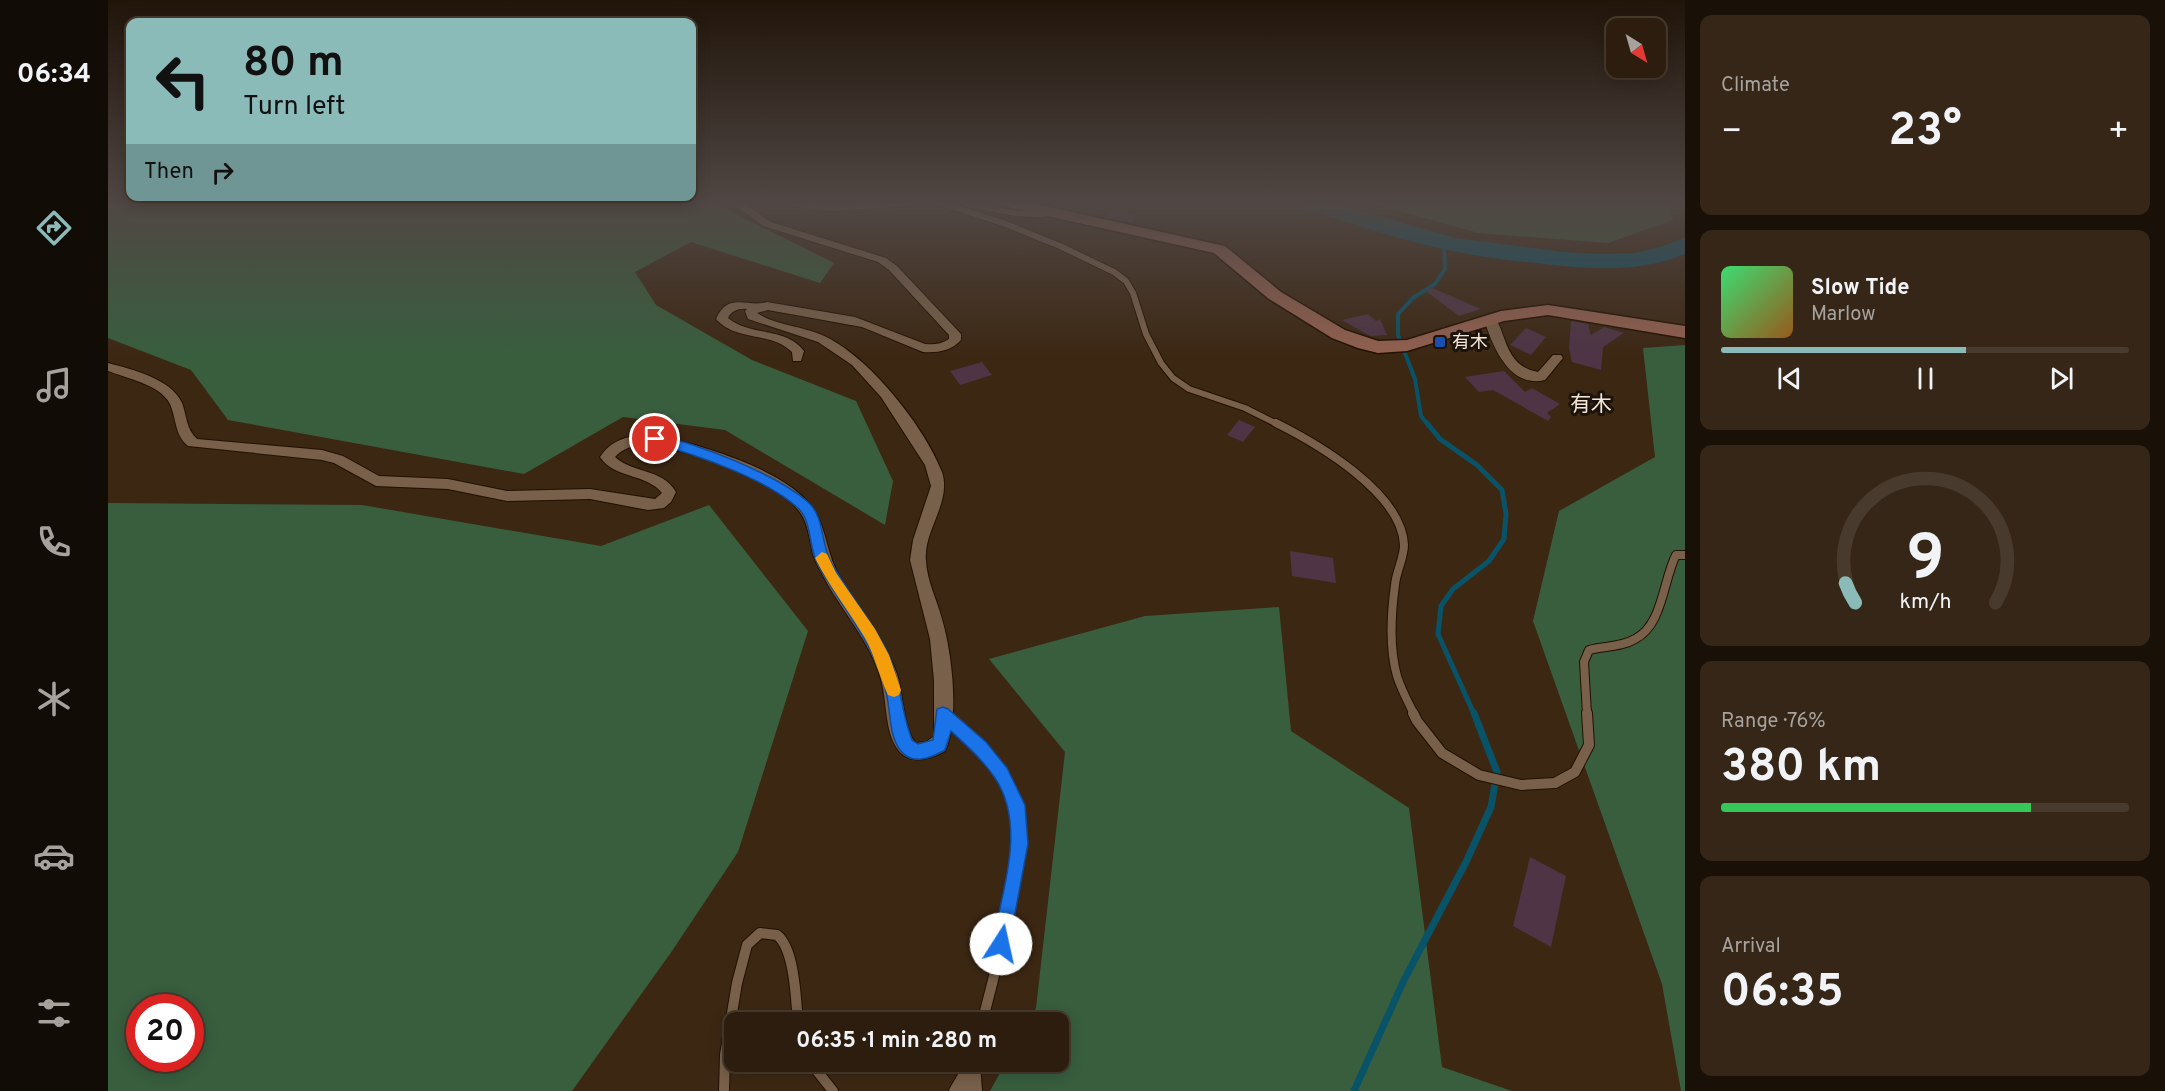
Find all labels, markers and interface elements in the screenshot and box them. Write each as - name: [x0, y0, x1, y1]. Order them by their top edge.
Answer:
- north arrow: [1606, 18, 1666, 78]
- map controls: [1606, 18, 1666, 78]
- text: 80 m: [243, 38, 344, 91]
- icon: left: [144, 42, 222, 120]
- text: 06:34: [17, 58, 91, 92]
- text: Climate: [1721, 73, 1790, 99]
- text: Turn left: [243, 90, 345, 124]
- text: 23°: [1888, 104, 1962, 161]
- text: −: [1721, 112, 1742, 154]
- text: +: [2108, 112, 2129, 154]
- icon: right: [206, 156, 239, 189]
- text: Then: [144, 159, 194, 186]
- icon: directions: [33, 207, 75, 249]
- text: Slow Tide: [1811, 275, 1910, 302]
- text: Marlow: [1811, 302, 1875, 328]
- place label: 有木: [1452, 332, 1488, 355]
- marker: 有木: [1433, 335, 1447, 349]
- icon: previous: [1773, 362, 1806, 395]
- icon: pause: [1909, 362, 1942, 395]
- icon: next: [2045, 362, 2078, 395]
- icon: music: [33, 364, 75, 406]
- district label: 有木: [1570, 392, 1612, 419]
- pin: [629, 413, 680, 464]
- icon: arrive: [638, 422, 671, 455]
- icon: phone: [33, 521, 75, 563]
- text: 9: [1906, 522, 1944, 601]
- text: km/h: [1899, 589, 1951, 616]
- icon: climate: [33, 678, 75, 720]
- text: Range · 76%: [1721, 709, 1826, 735]
- text: 380 km: [1721, 740, 1881, 797]
- icon: car: [33, 835, 75, 877]
- position arrow: [969, 912, 1033, 976]
- text: Arrival: [1721, 934, 1781, 960]
- text: 06:35: [1721, 965, 1844, 1022]
- icon: filters: [33, 992, 75, 1034]
- speed limit sign: 20: [126, 994, 204, 1072]
- text: 06:35 · 1 min · 280 m: [796, 1028, 997, 1055]

